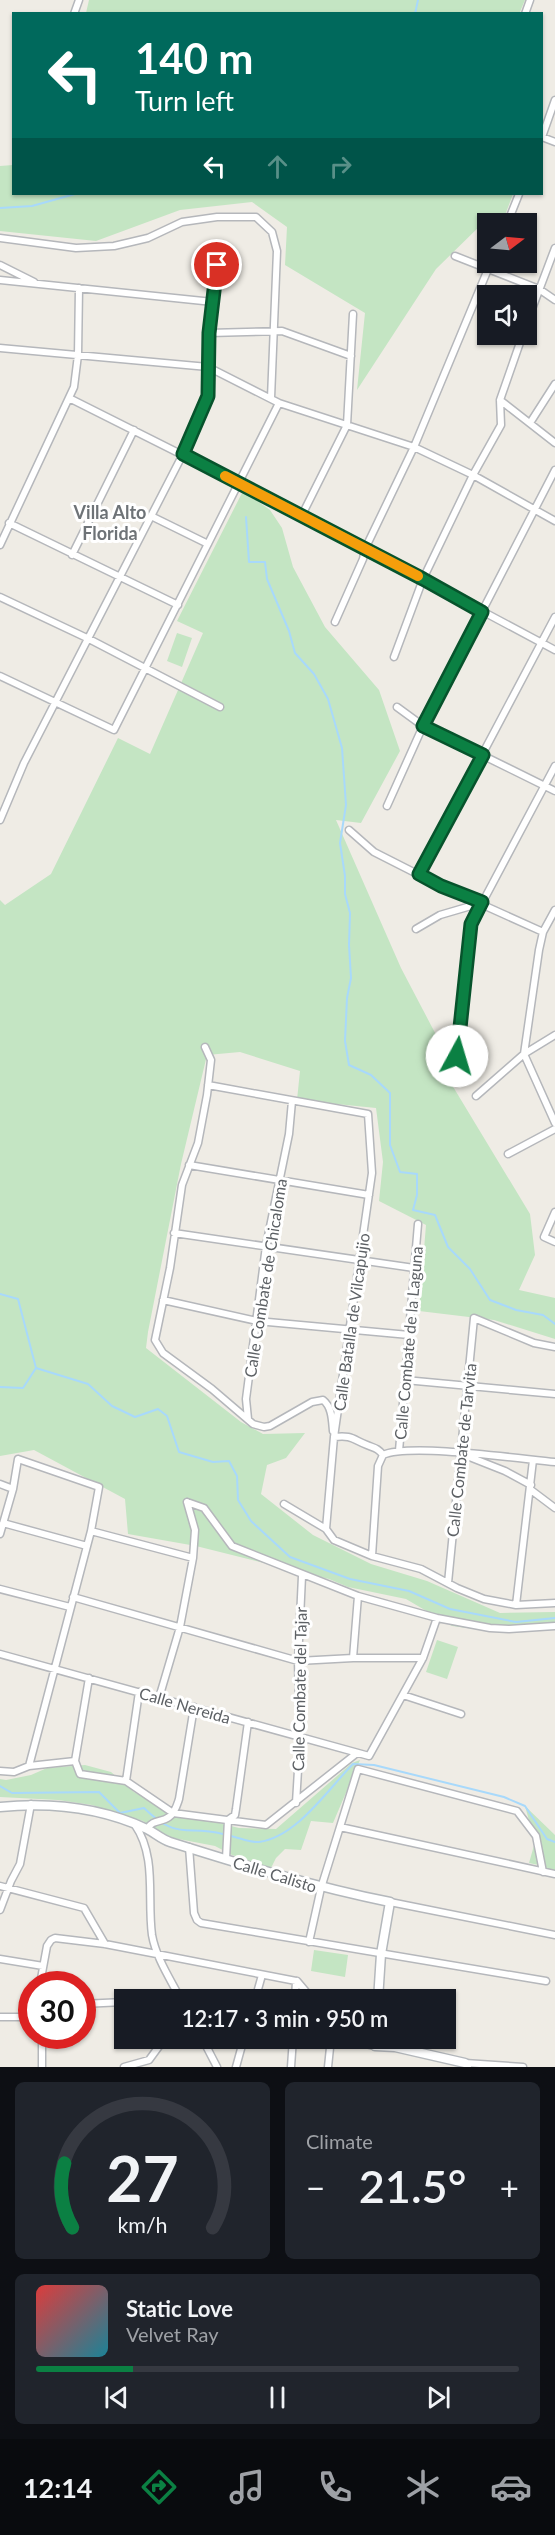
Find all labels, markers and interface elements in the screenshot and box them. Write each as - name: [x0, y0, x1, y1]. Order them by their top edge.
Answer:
- text: 140 m: [135, 33, 253, 83]
- icon: left: [36, 36, 114, 114]
- text: Turn left: [135, 84, 234, 117]
- icon: left: [198, 150, 231, 183]
- icon: ahead: [261, 150, 294, 183]
- icon: right: [324, 150, 357, 183]
- north arrow: [477, 213, 537, 273]
- map controls: [477, 213, 537, 345]
- pin: [191, 239, 242, 290]
- icon: arrive: [200, 248, 233, 281]
- button: sound: [477, 285, 537, 345]
- district label: Villa Alto Florida: [73, 501, 146, 544]
- position arrow: [425, 1024, 489, 1088]
- street label: Calle Combate de Chicaloma: [240, 1177, 290, 1379]
- street label: Calle Batalla de Vilcapujio: [329, 1232, 373, 1412]
- street label: Calle Combate de la Laguna: [390, 1245, 426, 1441]
- street label: Calle Combate de Tarvita: [442, 1362, 480, 1538]
- street label: Calle Combate del Tajar: [288, 1606, 310, 1771]
- street label: Calle Nereida: [137, 1683, 233, 1727]
- street label: Calle Calisto: [231, 1852, 319, 1896]
- speed limit sign: 30: [18, 1971, 96, 2049]
- text: 12:17 · 3 min · 950 m: [182, 2005, 388, 2032]
- text: Climate: [306, 2129, 373, 2153]
- text: 27: [106, 2140, 179, 2215]
- text: 21.5°: [359, 2159, 466, 2213]
- text: −: [306, 2167, 325, 2207]
- text: +: [500, 2167, 519, 2207]
- text: km/h: [117, 2212, 168, 2238]
- text: Static Love: [126, 2295, 233, 2322]
- text: Velvet Ray: [126, 2322, 219, 2346]
- icon: previous: [100, 2381, 133, 2414]
- icon: pause: [261, 2381, 294, 2414]
- icon: next: [422, 2381, 455, 2414]
- icon: directions: [138, 2466, 180, 2508]
- icon: music: [226, 2466, 268, 2508]
- icon: phone: [314, 2466, 356, 2508]
- icon: climate: [402, 2466, 444, 2508]
- icon: car: [490, 2466, 532, 2508]
- text: 12:14: [23, 2471, 93, 2504]

